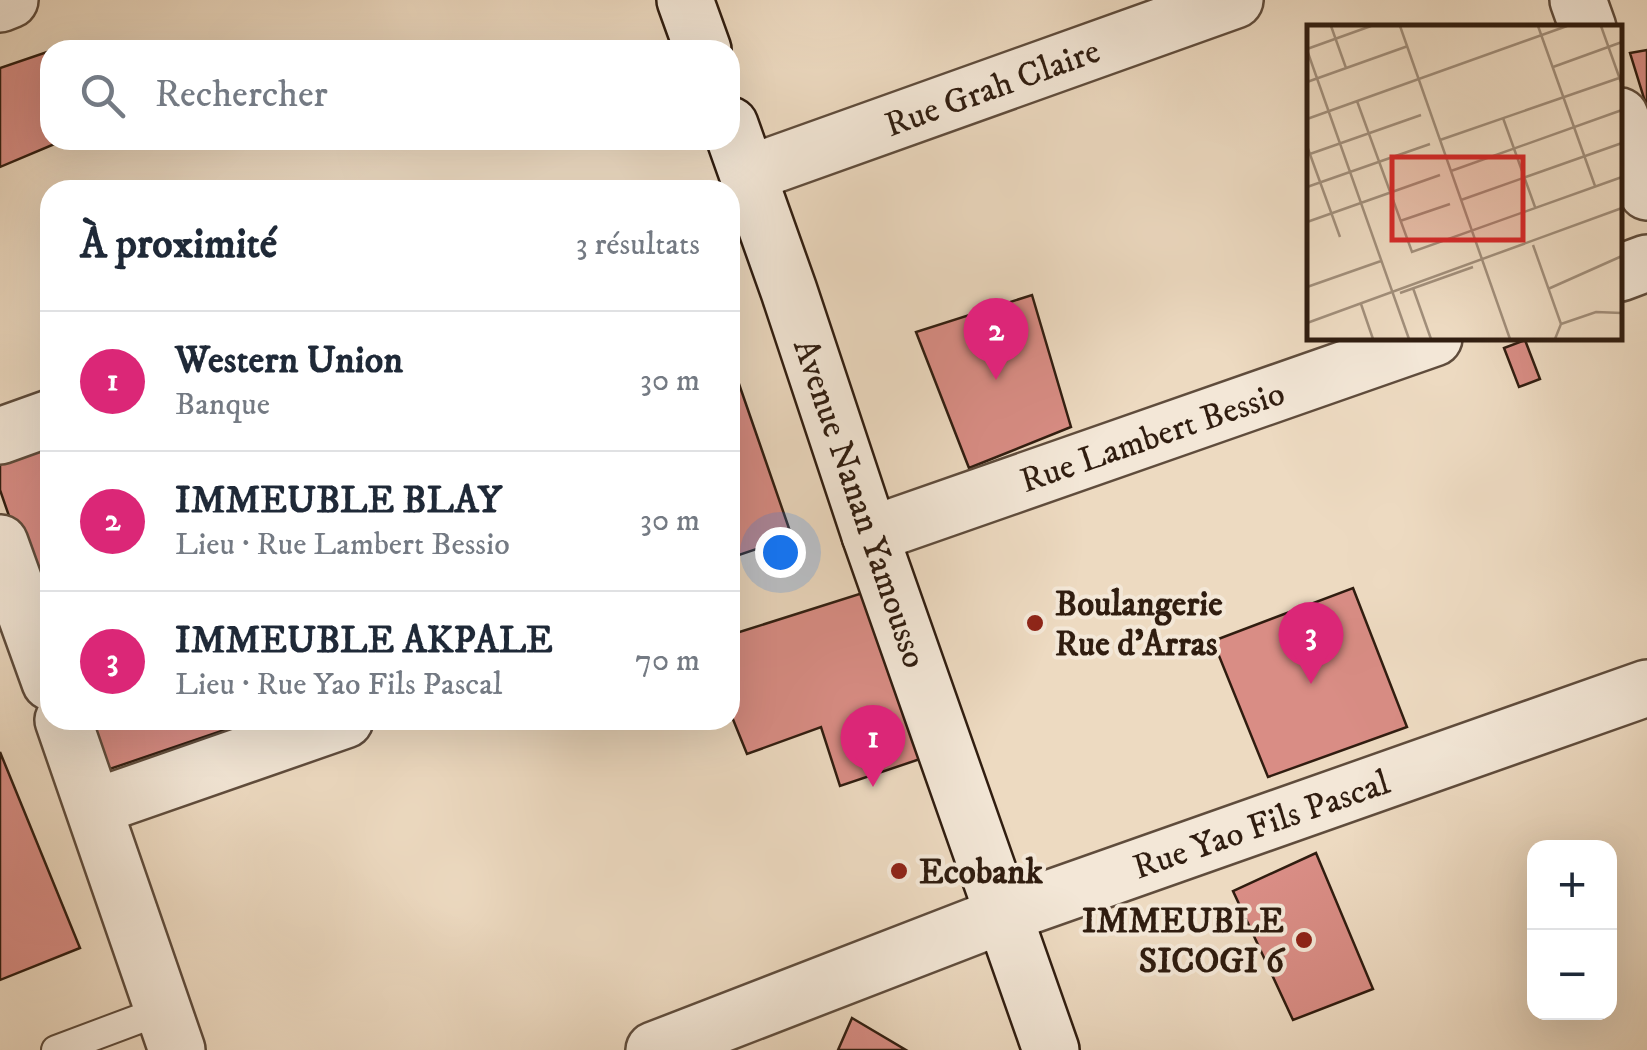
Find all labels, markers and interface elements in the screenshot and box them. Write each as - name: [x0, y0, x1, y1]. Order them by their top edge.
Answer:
- inset map: [1307, 25, 1622, 340]
- street label: Rue Grah Claire: [879, 30, 1106, 148]
- search box: [40, 40, 740, 150]
- icon: search: [75, 68, 130, 123]
- text: Rechercher: [155, 71, 328, 119]
- text: À proximité: [80, 219, 277, 271]
- text: 3 résultats: [576, 225, 700, 265]
- pin: 2: [964, 298, 1028, 380]
- street label: Avenue Nanan Yamousso: [782, 333, 936, 674]
- text: Western Union: [175, 337, 403, 385]
- text: 1: [107, 361, 118, 401]
- text: 30 m: [640, 361, 700, 401]
- street label: Rue Lambert Bessio: [1014, 372, 1291, 504]
- text: Banque: [175, 385, 270, 425]
- text: IMMEUBLE BLAY: [175, 477, 502, 525]
- text: 2: [105, 501, 120, 541]
- text: 30 m: [640, 501, 700, 541]
- text: Lieu · Rue Lambert Bessio: [175, 525, 510, 565]
- your location: [755, 527, 806, 578]
- place label: Boulangerie Rue d'Arras: [1055, 583, 1223, 667]
- pin: 3: [1278, 602, 1344, 684]
- marker: Boulangerie Rue d'Arras: [1024, 612, 1046, 634]
- text: IMMEUBLE AKPALE: [175, 617, 553, 665]
- text: 3: [107, 641, 118, 681]
- text: 70 m: [635, 641, 700, 681]
- text: Lieu · Rue Yao Fils Pascal: [175, 665, 502, 705]
- pin: 1: [840, 704, 906, 787]
- street label: Rue Yao Fils Pascal: [1127, 761, 1396, 890]
- map controls: [1527, 840, 1617, 1020]
- button: +: [1527, 840, 1617, 930]
- place label: Ecobank: [919, 851, 1043, 895]
- marker: Ecobank: [888, 860, 910, 882]
- place label: IMMEUBLE SICOGI 6: [1082, 900, 1286, 984]
- marker: IMMEUBLE SICOGI 6: [1293, 929, 1315, 951]
- button: −: [1527, 930, 1617, 1020]

